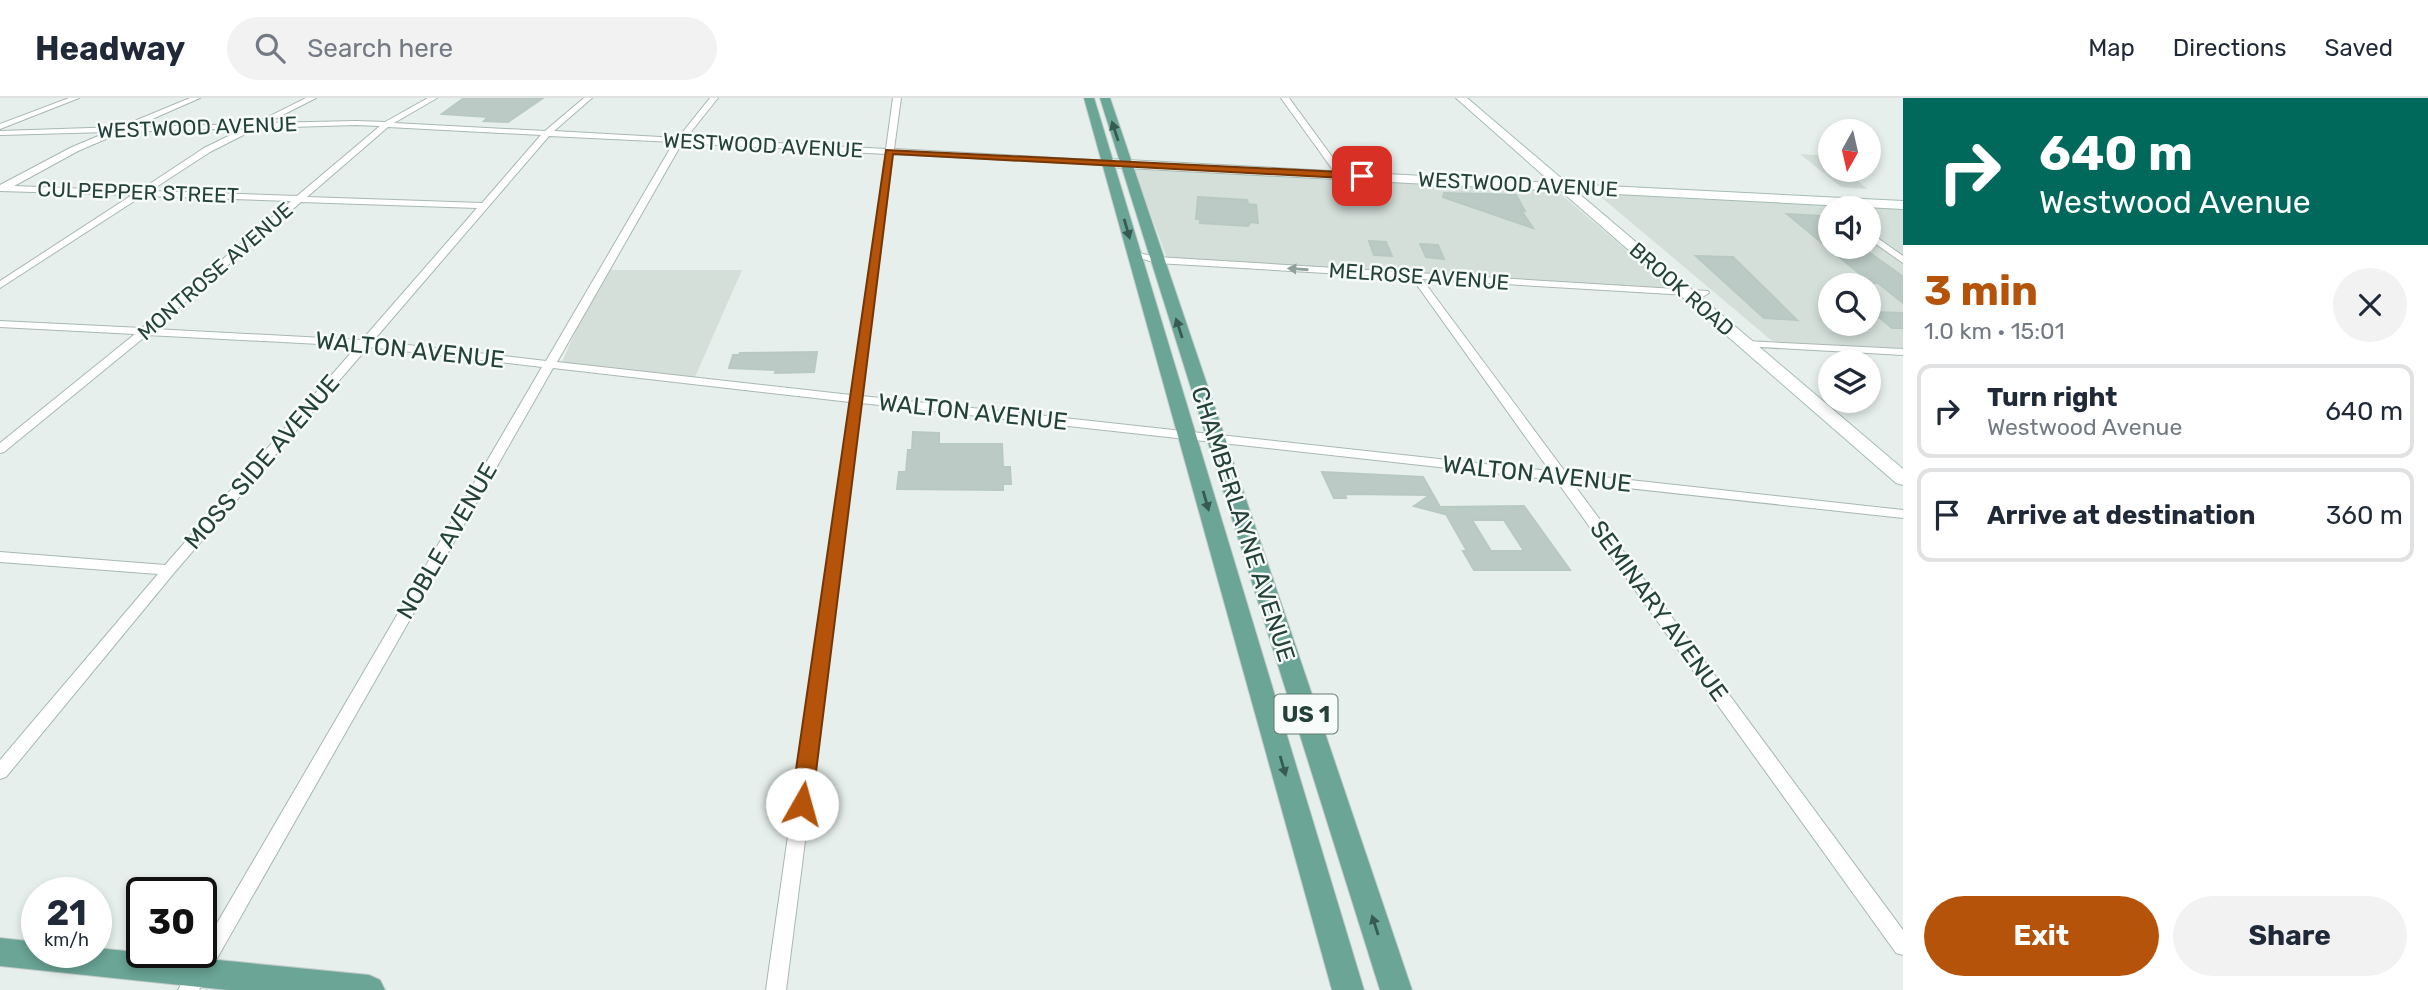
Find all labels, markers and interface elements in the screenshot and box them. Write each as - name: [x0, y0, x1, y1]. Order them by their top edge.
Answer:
- search box: [227, 17, 717, 80]
- text: Headway: [35, 29, 185, 68]
- icon: search: [251, 29, 289, 67]
- text: Search here: [307, 33, 453, 64]
- text: Map: [2088, 34, 2135, 62]
- text: Directions: [2173, 34, 2286, 62]
- text: Saved: [2324, 34, 2393, 62]
- street label: WESTWOOD AVENUE: [96, 111, 298, 143]
- north arrow: [1818, 119, 1881, 182]
- map controls: [1818, 119, 1881, 413]
- one-way arrow: [1109, 120, 1120, 141]
- text: 640 m: [2039, 124, 2193, 182]
- icon: right: [1924, 126, 2015, 217]
- street label: WESTWOOD AVENUE: [662, 127, 864, 163]
- pin: [1332, 146, 1392, 206]
- icon: arrive: [1343, 157, 1381, 195]
- street label: WESTWOOD AVENUE: [1417, 166, 1619, 202]
- street label: CULPEPPER STREET: [37, 176, 239, 208]
- text: Westwood Avenue: [2039, 183, 2311, 221]
- button: sound: [1818, 196, 1881, 259]
- street label: MONTROSE AVENUE: [132, 197, 298, 345]
- one-way arrow: [1122, 219, 1132, 240]
- street label: BROOK ROAD: [1625, 237, 1739, 341]
- street label: MELROSE AVENUE: [1328, 257, 1510, 295]
- one-way arrow: [1287, 263, 1309, 274]
- text: 3 min: [1924, 266, 2038, 316]
- button: close: [2333, 268, 2407, 342]
- button: search: [1818, 273, 1881, 336]
- one-way arrow: [1174, 317, 1184, 338]
- text: 1.0 km · 15:01: [1924, 317, 2065, 345]
- street label: WALTON AVENUE: [314, 326, 506, 374]
- button: layers: [1818, 350, 1881, 413]
- street label: MOSS SIDE AVENUE: [179, 369, 345, 555]
- text: Turn right: [1987, 382, 2117, 413]
- street label: CHAMBERLAYNE AVENUE: [1185, 383, 1301, 665]
- street label: WALTON AVENUE: [877, 388, 1069, 436]
- icon: right: [1928, 392, 1966, 430]
- text: 640 m: [2325, 396, 2403, 427]
- text: Westwood Avenue: [1987, 413, 2182, 441]
- street label: WALTON AVENUE: [1441, 450, 1633, 498]
- street label: NOBLE AVENUE: [391, 458, 503, 624]
- one-way arrow: [1201, 491, 1211, 512]
- icon: arrive: [1928, 496, 1966, 534]
- text: Arrive at destination: [1987, 500, 2255, 531]
- text: 360 m: [2326, 500, 2403, 531]
- street label: SEMINARY AVENUE: [1584, 515, 1734, 707]
- road number: US 1: [1274, 694, 1338, 734]
- one-way arrow: [1278, 756, 1288, 777]
- position arrow: [765, 767, 839, 841]
- speed limit sign: 30: [126, 877, 217, 968]
- text: 21: [46, 892, 87, 934]
- button: Exit: [1924, 896, 2159, 976]
- button: Share: [2173, 896, 2407, 976]
- one-way arrow: [1369, 914, 1379, 935]
- text: km/h: [44, 929, 89, 951]

